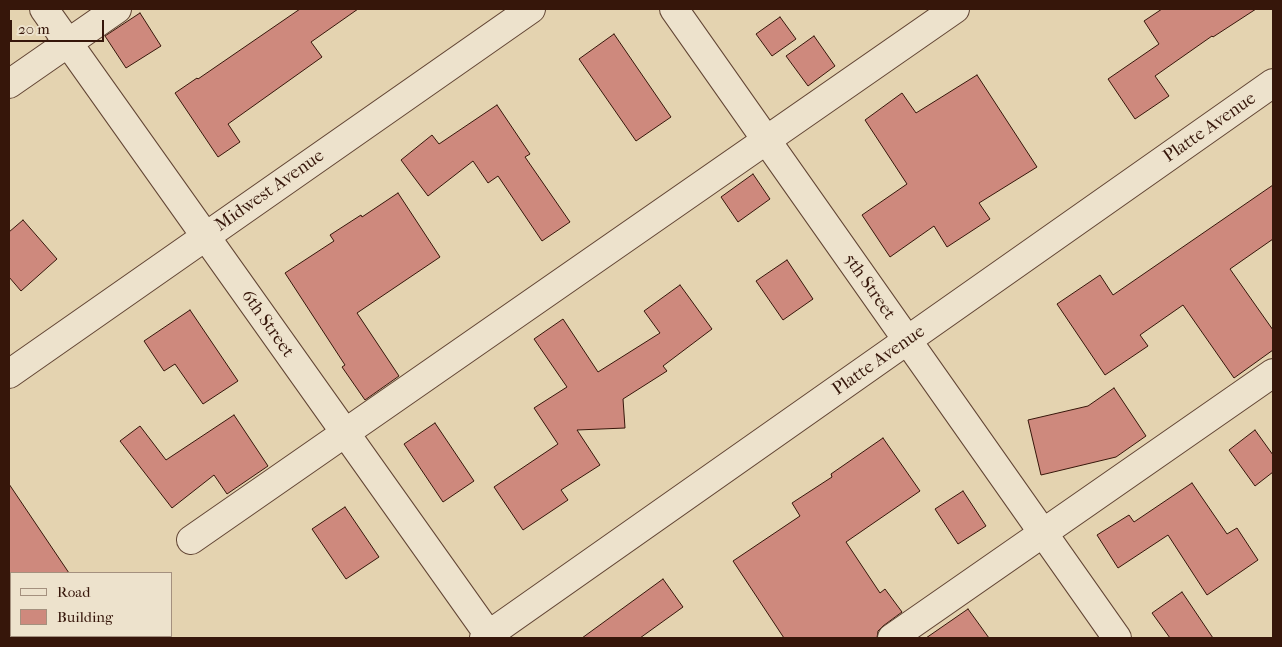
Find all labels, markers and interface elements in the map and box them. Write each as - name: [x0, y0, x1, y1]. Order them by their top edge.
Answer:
- scale bar: [12, 10, 106, 42]
- text: 20 m: [18, 20, 50, 38]
- street label: Platte Avenue: [1160, 88, 1260, 168]
- street label: Midwest Avenue: [211, 145, 329, 237]
- street label: 5th Street: [838, 250, 900, 324]
- street label: 6th Street: [236, 286, 298, 362]
- street label: Platte Avenue: [829, 321, 929, 401]
- legend: [10, 572, 172, 637]
- text: Road: [57, 583, 90, 601]
- text: Building: [57, 608, 113, 626]

